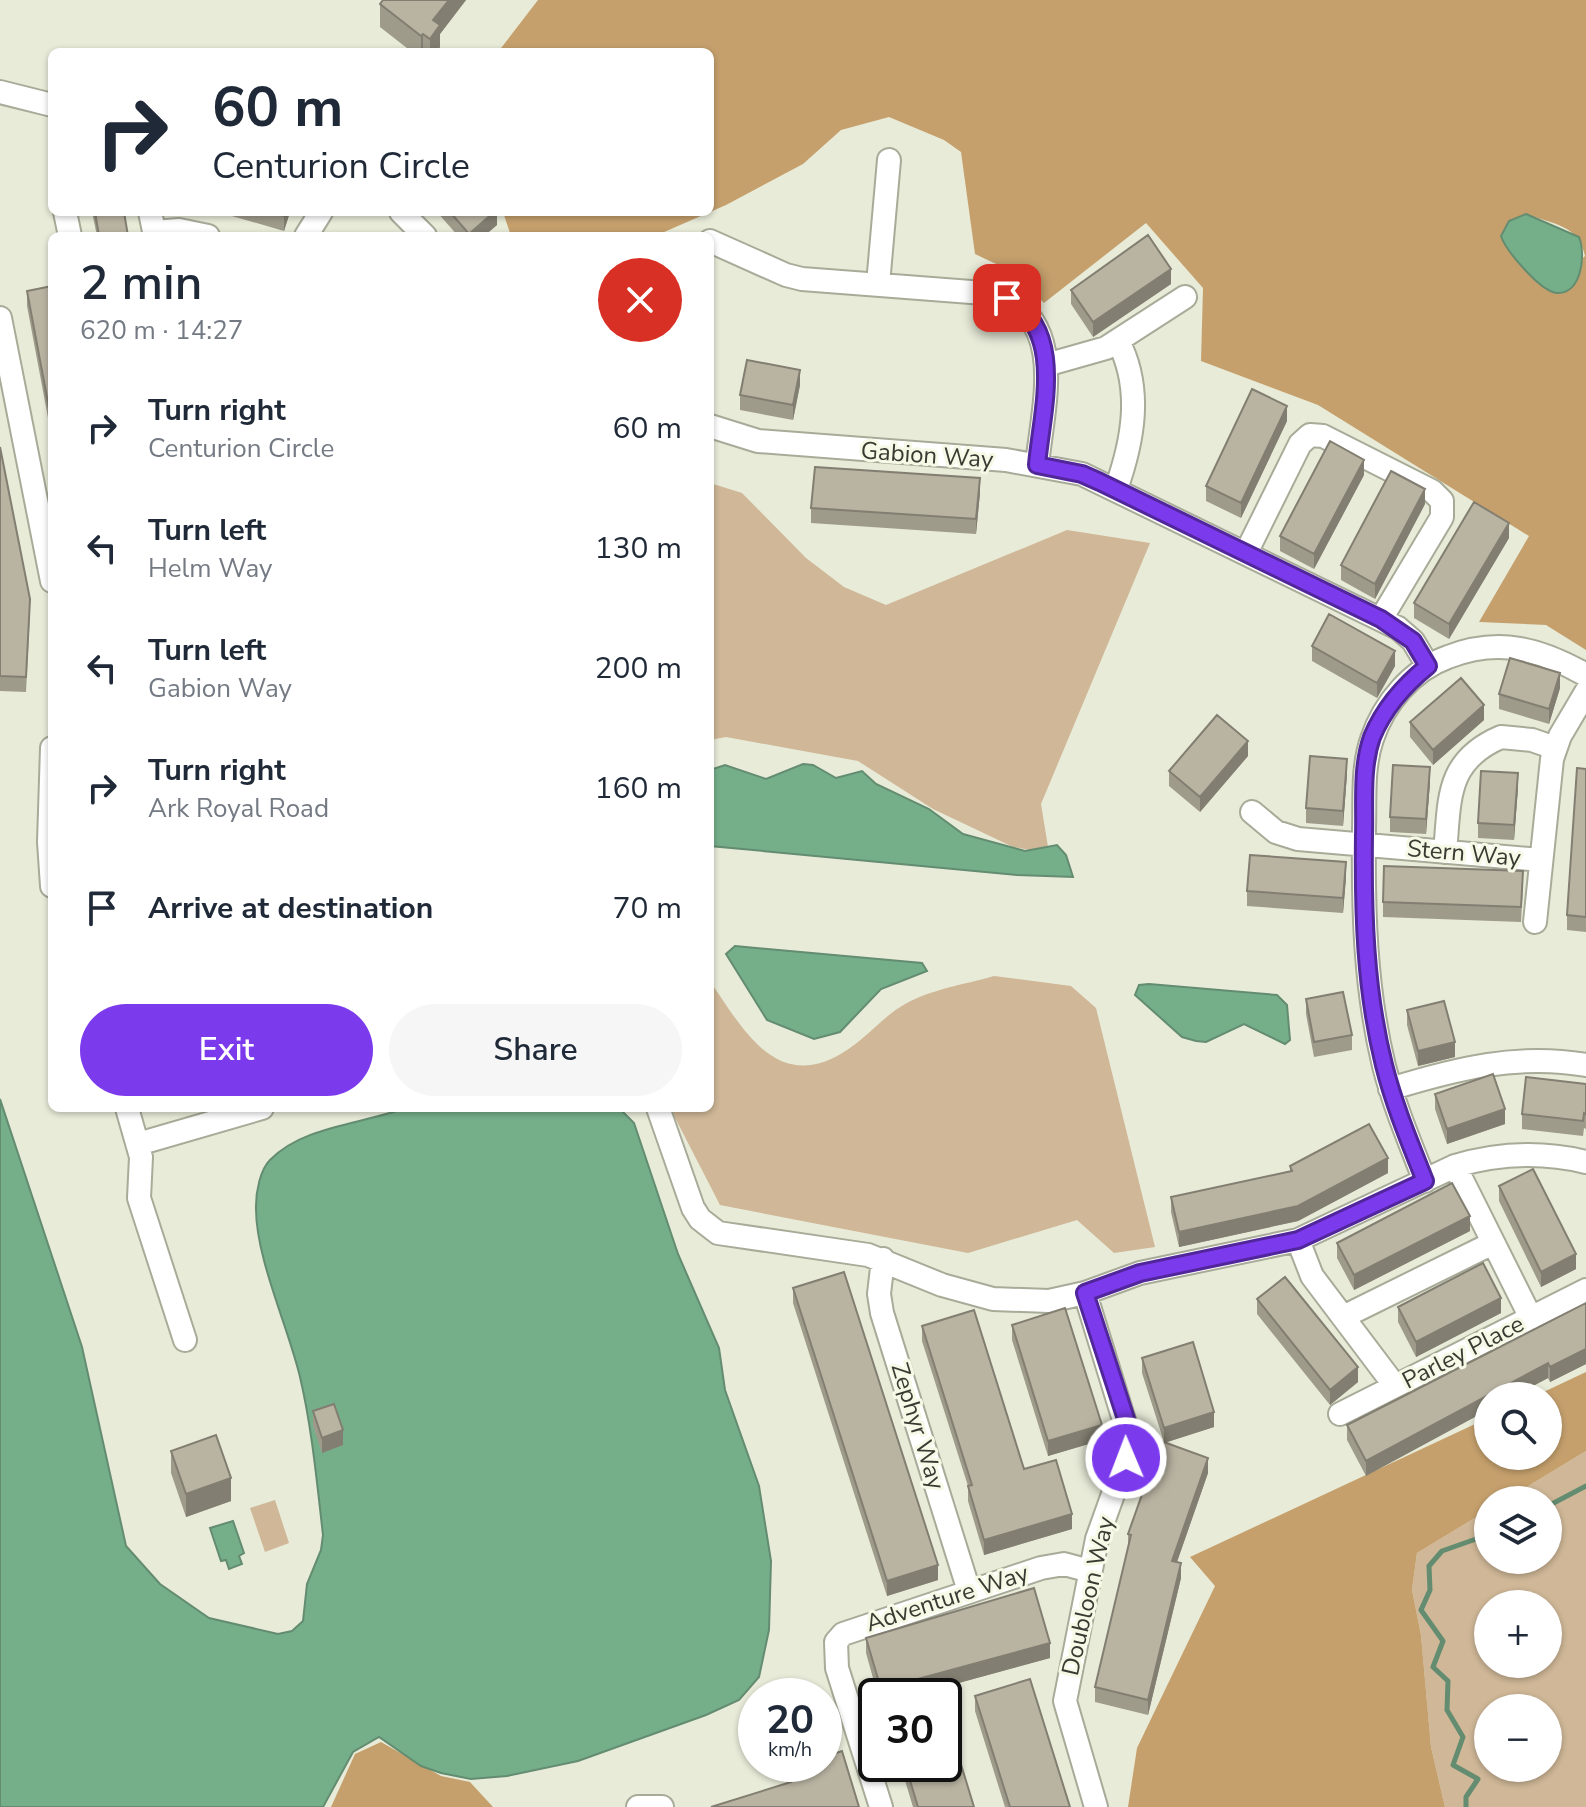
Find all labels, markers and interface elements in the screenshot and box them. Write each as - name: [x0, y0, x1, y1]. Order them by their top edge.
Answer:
- text: 60 m: [212, 69, 343, 146]
- icon: right: [80, 80, 184, 184]
- text: Centurion Circle: [212, 142, 470, 191]
- text: 2 min: [80, 250, 202, 316]
- button: close: [598, 258, 682, 342]
- pin: [973, 264, 1041, 332]
- icon: arrive: [985, 276, 1029, 320]
- text: 620 m · 14:27: [80, 313, 243, 348]
- text: Turn right: [148, 390, 286, 431]
- icon: right: [80, 406, 124, 450]
- text: 60 m: [613, 408, 682, 449]
- text: Centurion Circle: [148, 431, 334, 466]
- street label: Gabion Way: [860, 434, 995, 476]
- text: Turn left: [148, 510, 266, 551]
- icon: left: [80, 526, 124, 570]
- text: 130 m: [595, 528, 682, 569]
- text: Helm Way: [148, 551, 272, 586]
- text: Turn left: [148, 630, 266, 671]
- icon: left: [80, 646, 124, 690]
- text: 200 m: [595, 648, 682, 689]
- text: Gabion Way: [148, 671, 292, 706]
- text: Turn right: [148, 750, 286, 791]
- icon: right: [80, 766, 124, 810]
- text: 160 m: [595, 768, 682, 809]
- text: Ark Royal Road: [148, 791, 329, 826]
- street label: Stern Way: [1406, 832, 1523, 874]
- icon: arrive: [80, 886, 124, 930]
- text: Arrive at destination: [148, 888, 433, 929]
- text: 70 m: [613, 888, 682, 929]
- button: Exit: [80, 1004, 373, 1096]
- button: Share: [389, 1004, 682, 1096]
- street label: Parley Place: [1397, 1308, 1529, 1396]
- street label: Zephyr Way: [884, 1359, 953, 1494]
- map controls: [1474, 1382, 1562, 1782]
- button: search: [1474, 1382, 1562, 1470]
- position arrow: [1084, 1416, 1168, 1500]
- button: layers: [1474, 1486, 1562, 1574]
- street label: Doubloon Way: [1054, 1513, 1122, 1679]
- street label: Adventure Way: [862, 1556, 1033, 1639]
- button: +: [1474, 1590, 1562, 1678]
- speed limit sign: 30: [858, 1678, 962, 1782]
- text: 20: [766, 1693, 814, 1747]
- button: −: [1474, 1694, 1562, 1782]
- text: km/h: [768, 1736, 812, 1763]

